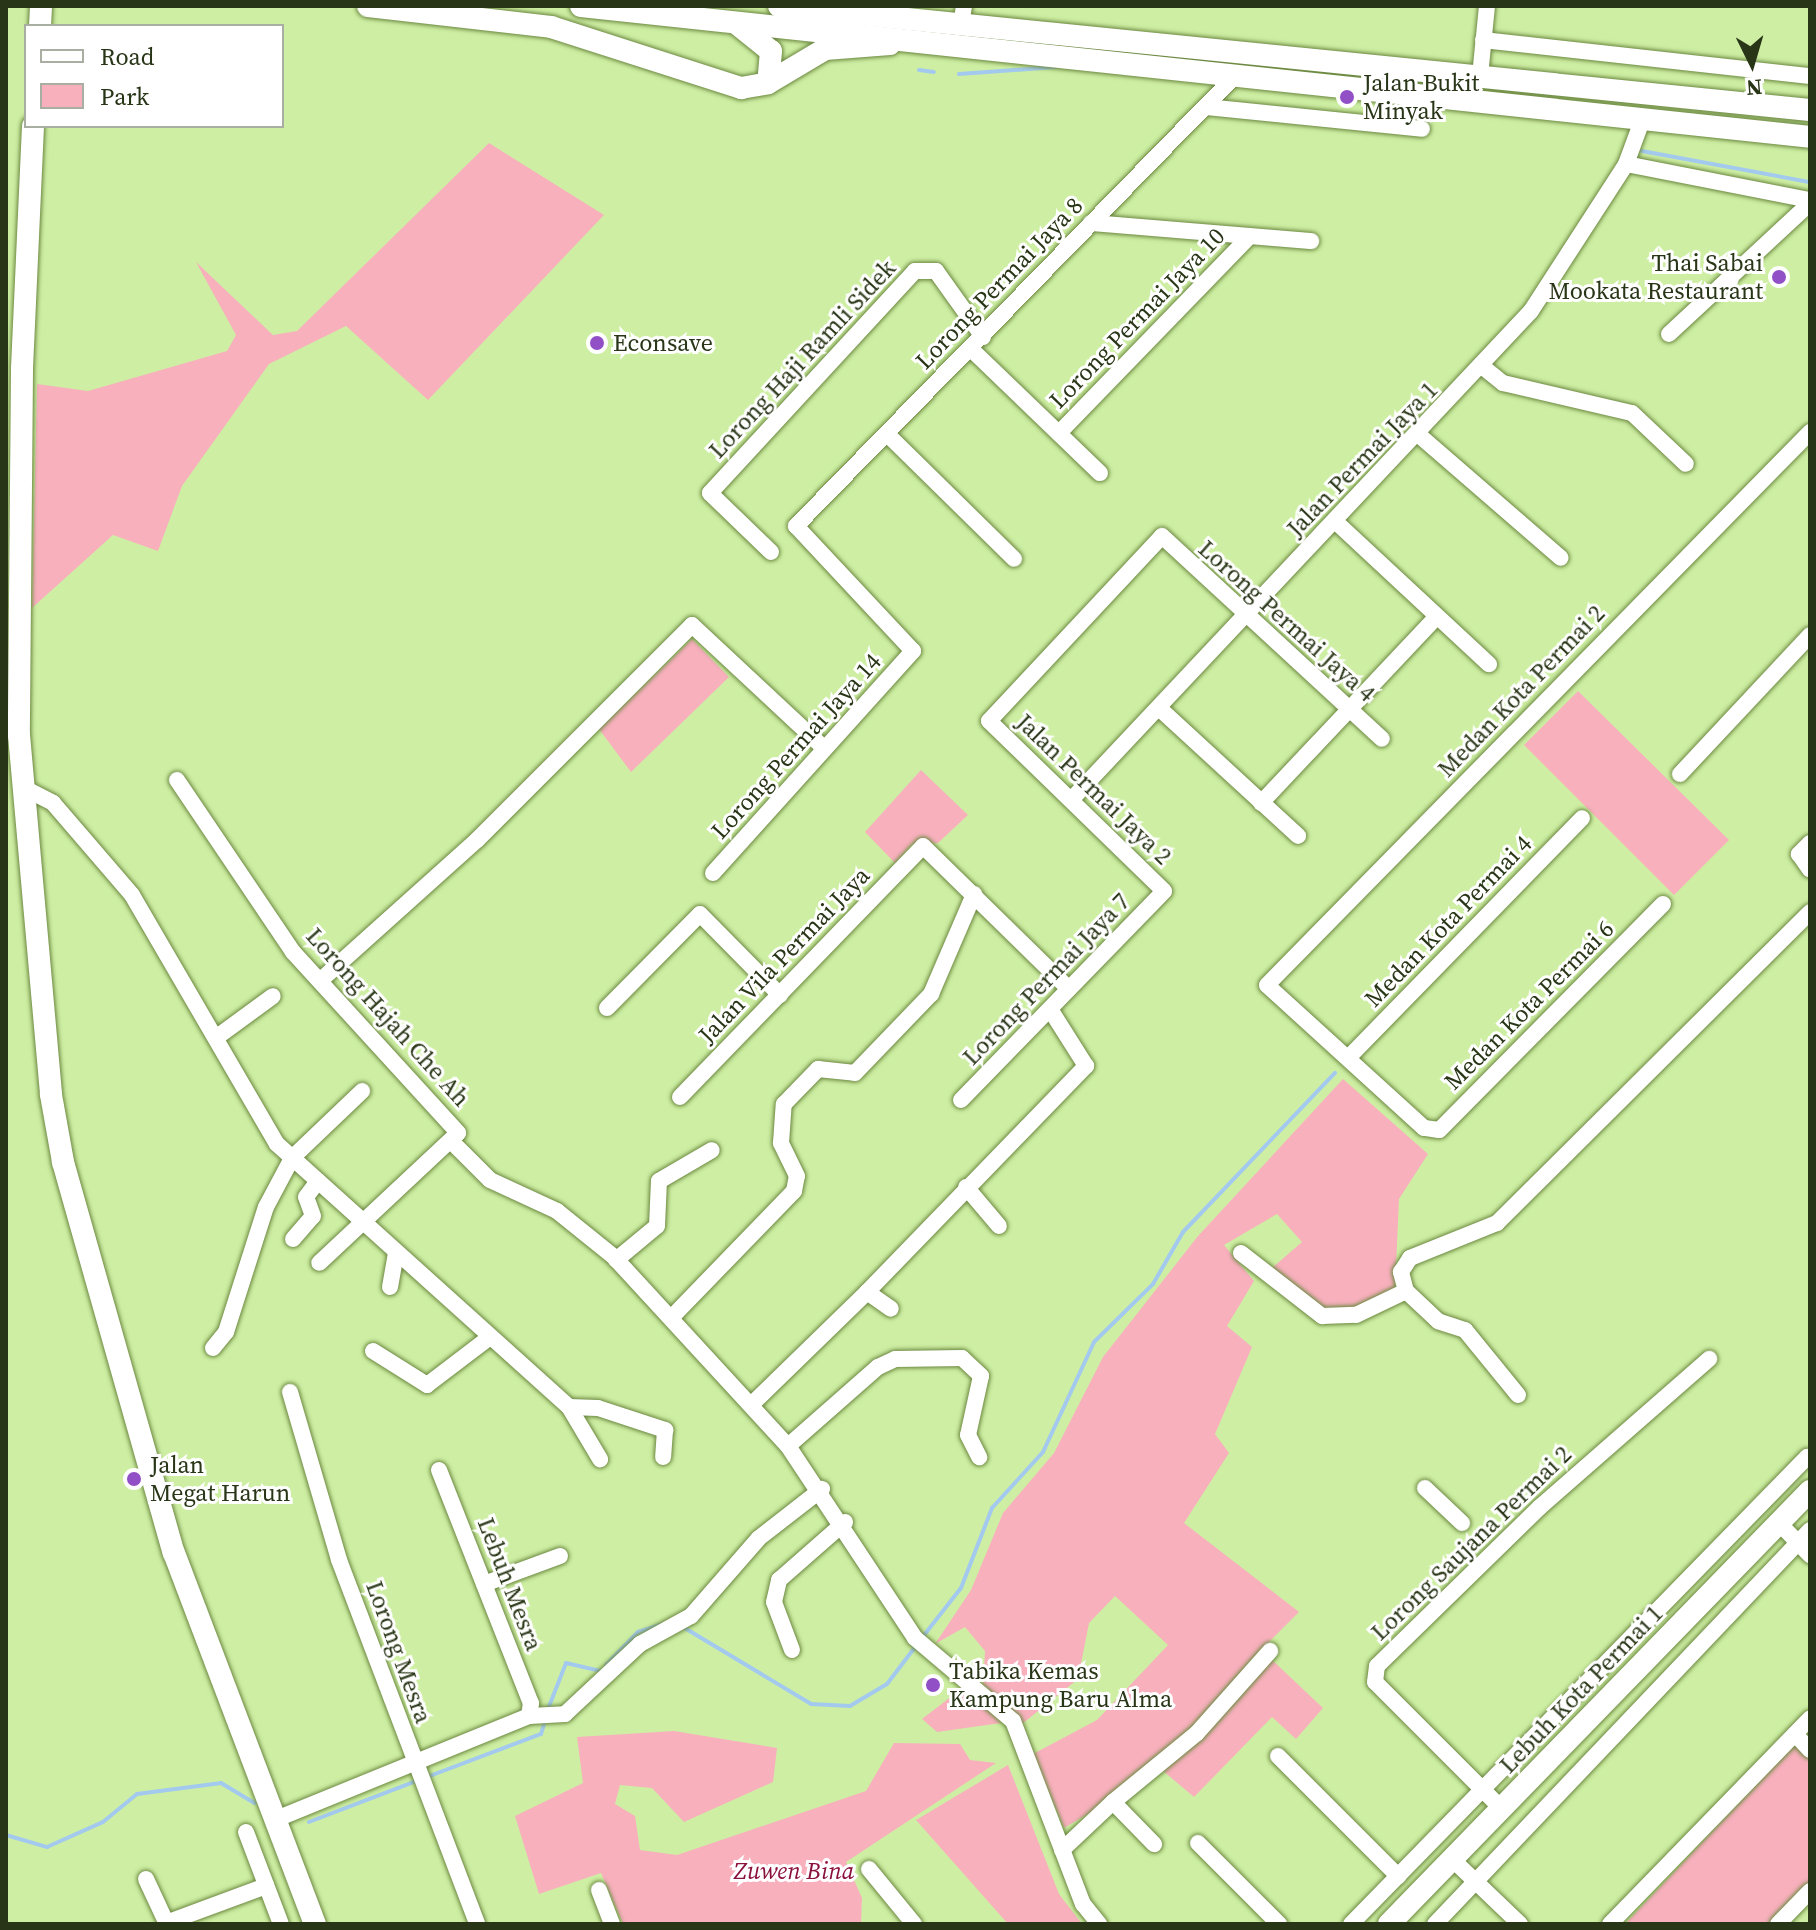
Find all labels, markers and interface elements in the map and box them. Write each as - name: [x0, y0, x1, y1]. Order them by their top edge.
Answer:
- legend: [24, 24, 284, 128]
- north arrow: [1712, 24, 1792, 104]
- text: Road: [100, 40, 154, 73]
- place label: Jalan Bukit Minyak: [1363, 69, 1479, 125]
- text: N: [1745, 72, 1763, 104]
- text: Park: [100, 80, 149, 113]
- marker: Jalan Bukit Minyak: [1338, 88, 1356, 106]
- street label: Lorong Permai Jaya 8: [910, 191, 1088, 375]
- street label: Lorong Permai Jaya 10: [1043, 222, 1231, 414]
- place label: Thai Sabai Mookata Restaurant: [1549, 249, 1763, 305]
- street label: Lorong Haji Ramli Sidek: [703, 254, 901, 464]
- marker: Thai Sabai Mookata Restaurant: [1770, 268, 1788, 286]
- place label: Econsave: [613, 329, 713, 357]
- marker: Econsave: [588, 334, 606, 352]
- street label: Jalan Permai Jaya 1: [1281, 375, 1443, 543]
- street label: Lorong Permai Jaya 4: [1193, 534, 1381, 708]
- street label: Medan Kota Permai 2: [1432, 599, 1610, 783]
- street label: Lorong Permai Jaya 14: [705, 647, 887, 845]
- street label: Jalan Permai Jaya 2: [1010, 708, 1178, 870]
- street label: Medan Kota Permai 4: [1359, 829, 1537, 1013]
- street label: Jalan Vila Permai Jaya: [692, 861, 876, 1049]
- street label: Lorong Permai Jaya 7: [957, 887, 1135, 1071]
- street label: Medan Kota Permai 6: [1438, 914, 1620, 1096]
- street label: Lorong Hajah Che Ah: [300, 922, 476, 1112]
- street label: Lorong Saujana Permai 2: [1365, 1440, 1577, 1646]
- place label: Jalan Megat Harun: [150, 1451, 290, 1507]
- marker: Jalan Megat Harun: [125, 1470, 143, 1488]
- street label: Lebuh Mesra: [471, 1514, 549, 1654]
- street label: Lorong Mesra: [360, 1577, 438, 1727]
- street label: Lebuh Kota Permai 1: [1493, 1599, 1669, 1779]
- place label: Tabika Kemas Kampung Baru Alma: [949, 1657, 1172, 1713]
- marker: Tabika Kemas Kampung Baru Alma: [924, 1676, 942, 1694]
- park label: Zuwen Bina: [734, 1857, 854, 1885]

